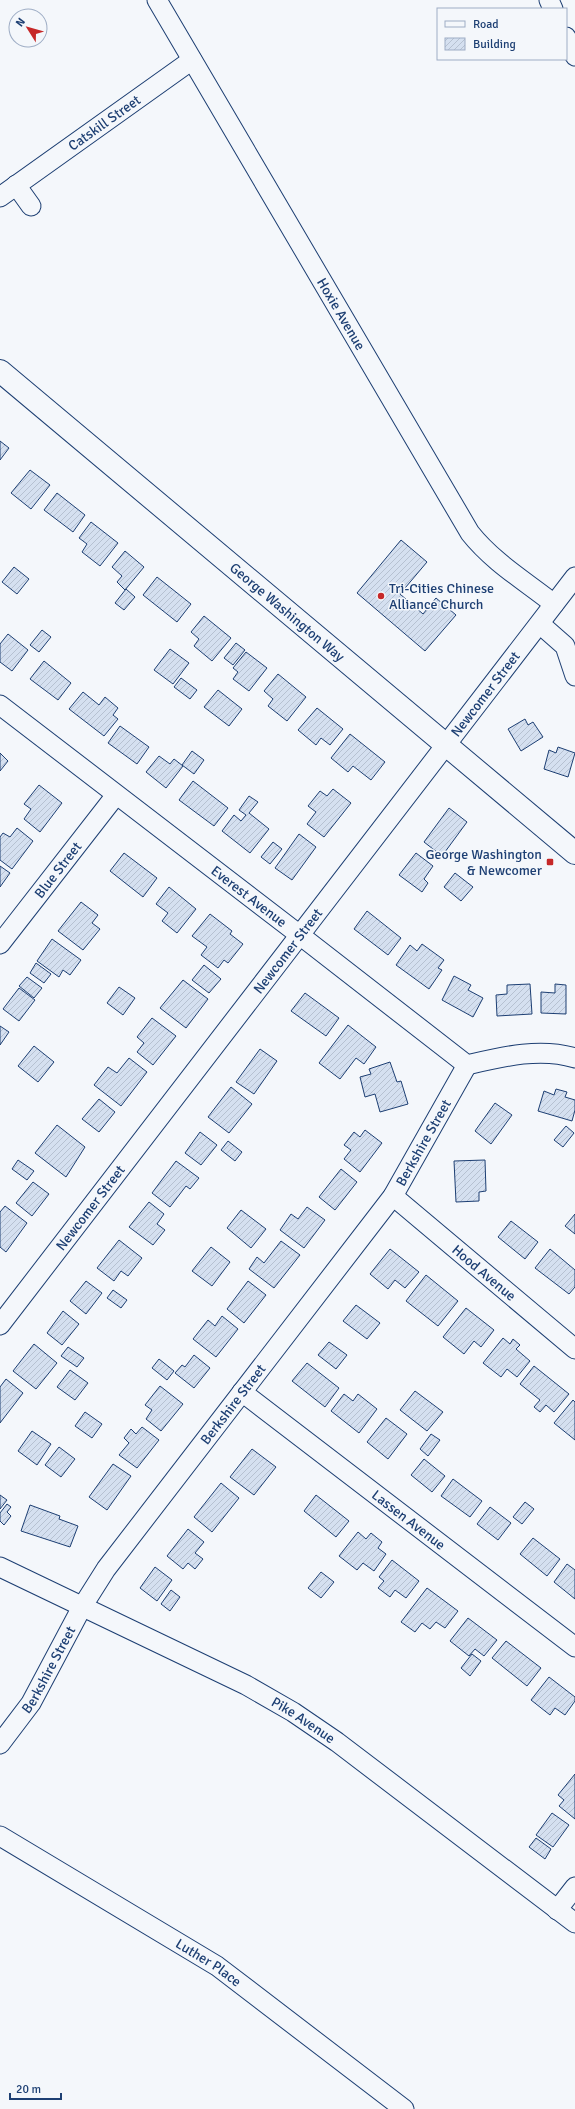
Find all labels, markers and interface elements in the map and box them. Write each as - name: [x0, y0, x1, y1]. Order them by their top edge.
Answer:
- north arrow: [8, 8, 48, 48]
- legend: [437, 8, 567, 60]
- text: N: [13, 15, 28, 29]
- text: Road: [473, 17, 499, 32]
- text: Building: [473, 37, 516, 52]
- street label: Catskill Street: [65, 91, 144, 155]
- street label: Hoxie Avenue: [313, 275, 369, 353]
- street label: George Washington Way: [226, 559, 348, 666]
- place label: Tri-Cities Chinese Alliance Church: [389, 580, 494, 613]
- marker: Tri-Cities Chinese Alliance Church: [376, 591, 386, 601]
- street label: Newcomer Street: [447, 648, 524, 740]
- street label: Blue Street: [31, 839, 85, 902]
- place label: George Washington & Newcomer: [425, 846, 543, 879]
- marker: George Washington & Newcomer: [545, 857, 555, 867]
- street label: Everest Avenue: [208, 862, 290, 931]
- street label: Newcomer Street: [250, 905, 326, 997]
- street label: Berkshire Street: [392, 1096, 455, 1189]
- street label: Newcomer Street: [52, 1162, 129, 1254]
- street label: Hood Avenue: [448, 1241, 519, 1305]
- street label: Berkshire Street: [197, 1361, 270, 1448]
- street label: Lassen Avenue: [368, 1487, 449, 1554]
- street label: Berkshire Street: [18, 1623, 79, 1717]
- street label: Pike Avenue: [268, 1693, 338, 1747]
- street label: Luther Place: [172, 1935, 245, 1991]
- scale bar: [10, 2075, 61, 2101]
- text: 20 m: [16, 2082, 41, 2097]

